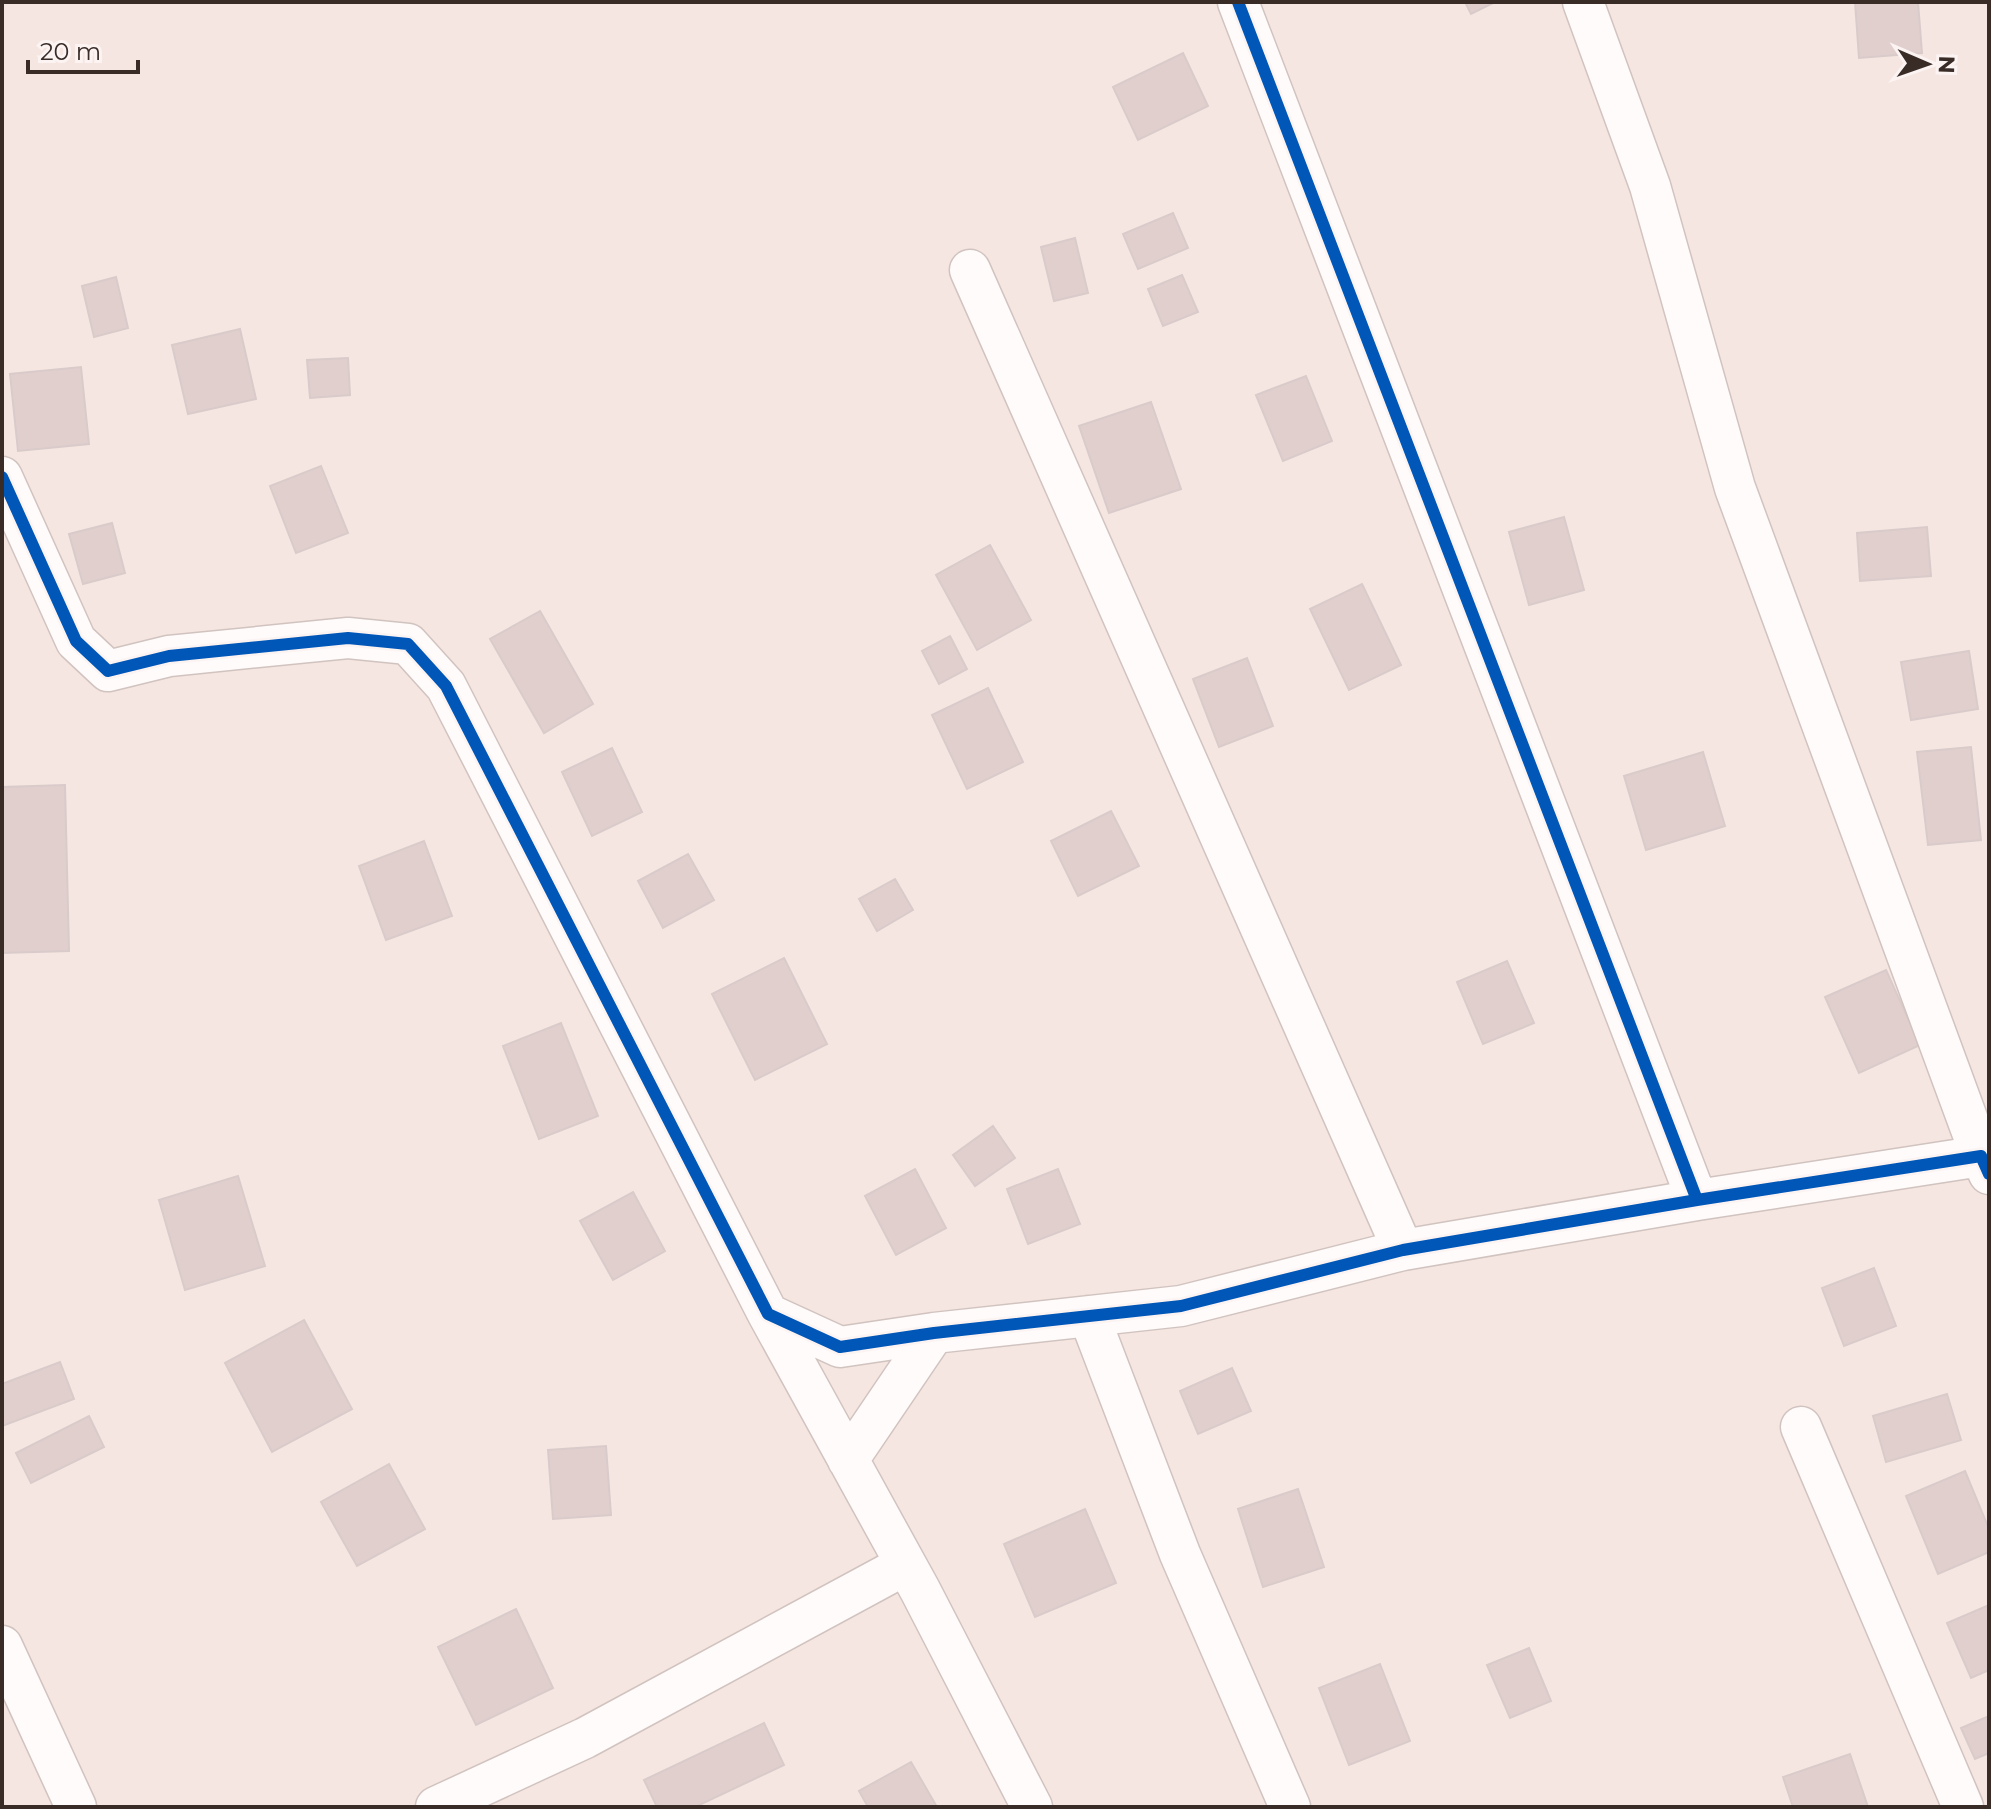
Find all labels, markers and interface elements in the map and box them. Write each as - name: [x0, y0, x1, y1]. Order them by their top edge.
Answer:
- scale bar: [28, 24, 138, 74]
- north arrow: [1887, 24, 1967, 104]
- text: 20 m: [40, 37, 101, 66]
- text: N: [1933, 55, 1960, 74]

